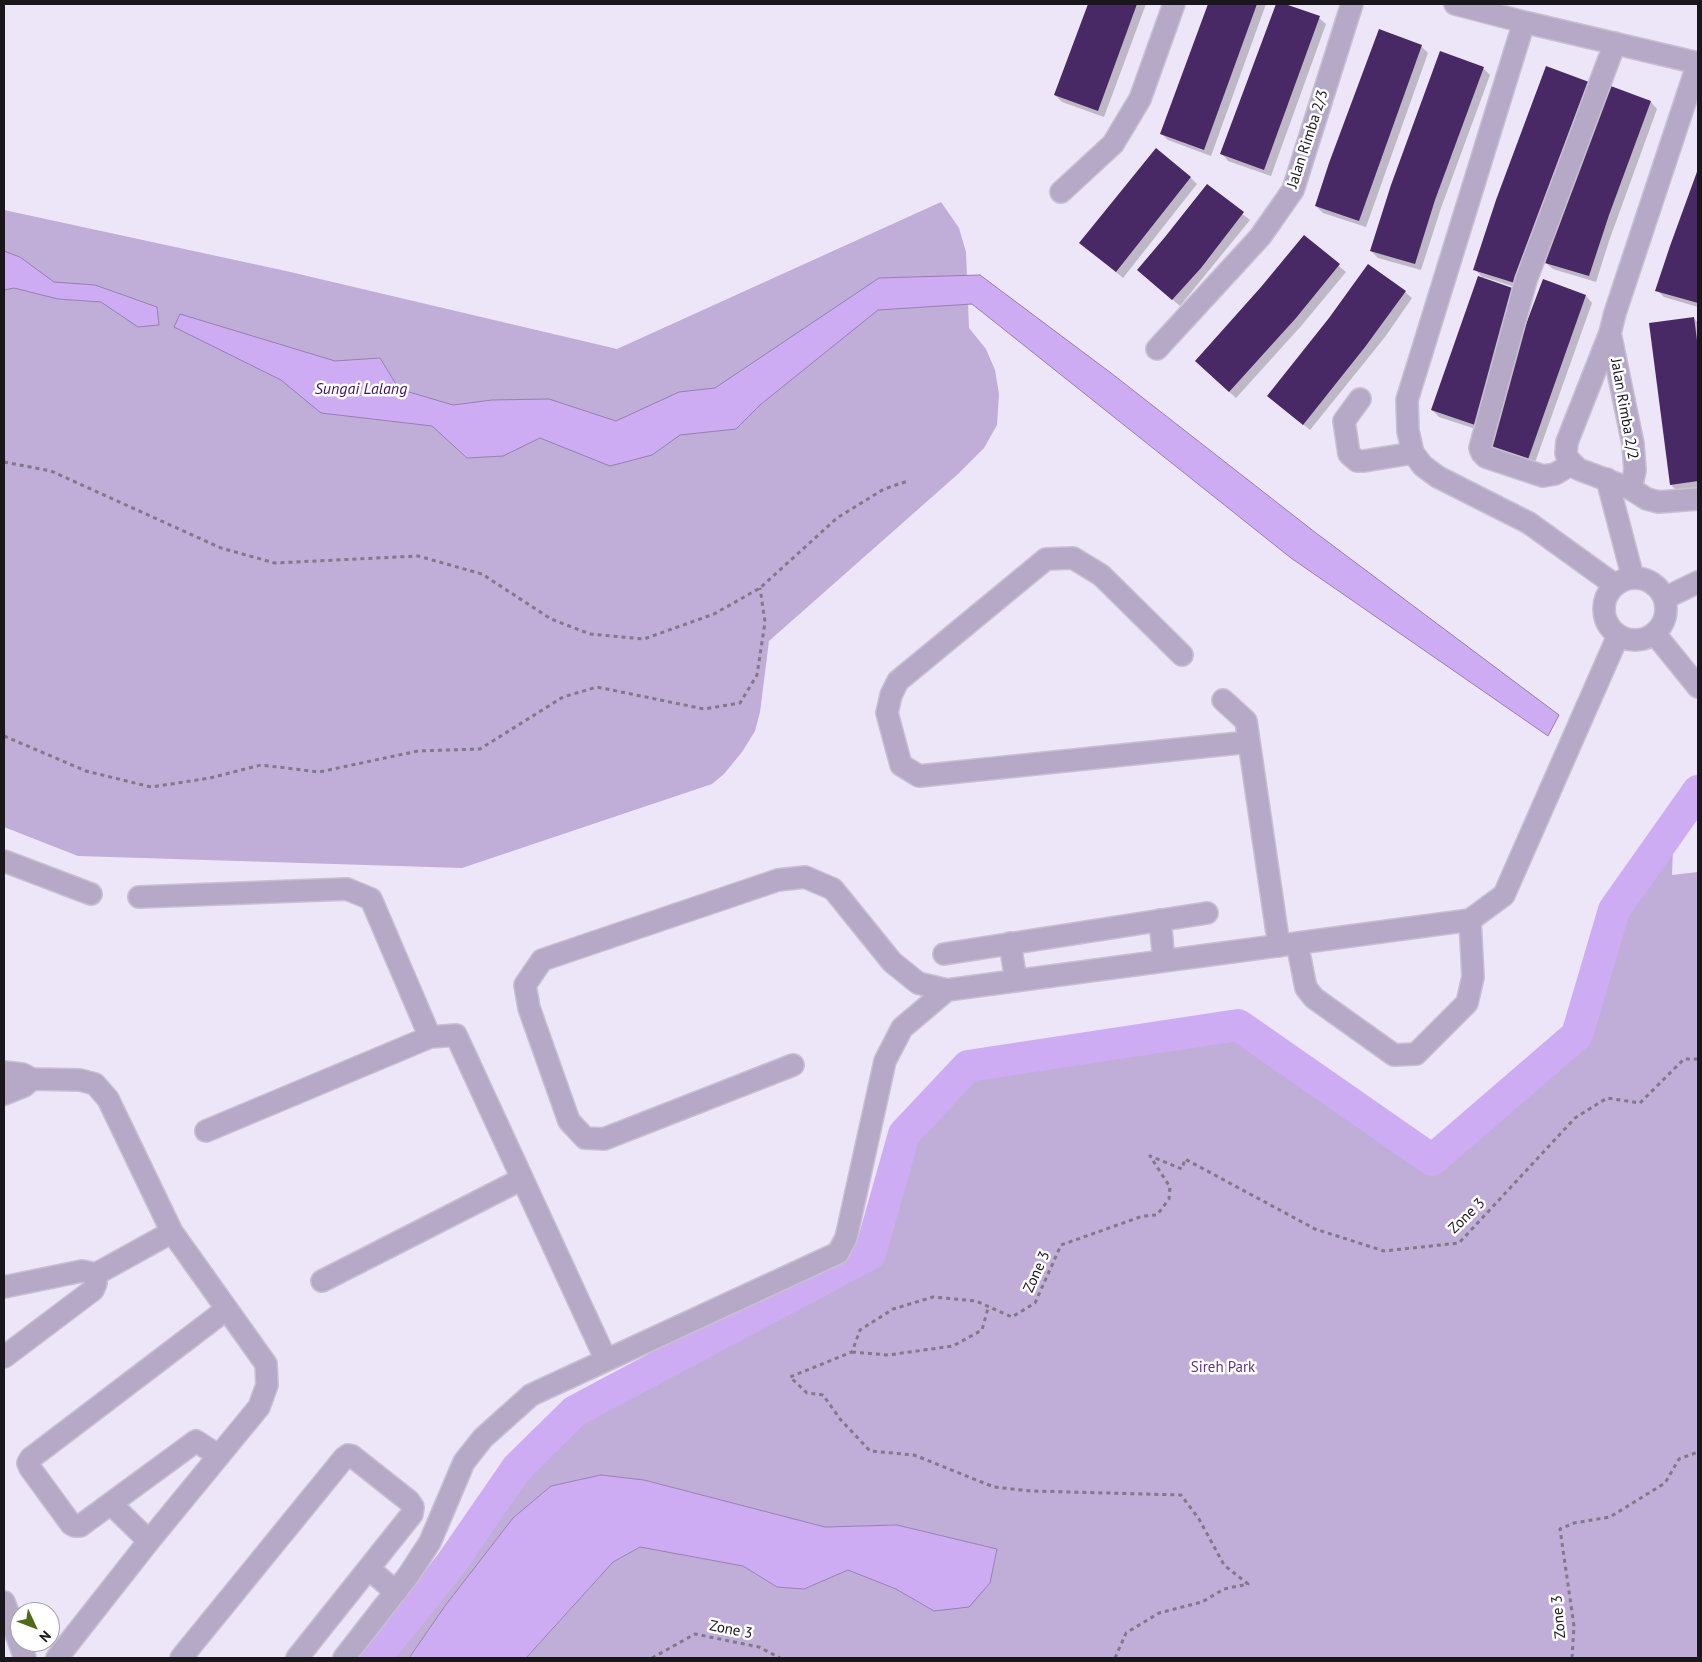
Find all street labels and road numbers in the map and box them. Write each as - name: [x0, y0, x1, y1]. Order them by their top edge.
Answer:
- street label: Jalan Rimba 2/3: [1284, 88, 1332, 190]
- street label: Jalan Rimba 2/2: [1606, 357, 1642, 461]
- street label: Zone 3: [1445, 1194, 1489, 1238]
- street label: Zone 3: [1020, 1248, 1054, 1296]
- street label: Zone 3: [1548, 1595, 1570, 1639]
- street label: Zone 3: [708, 1617, 754, 1643]

